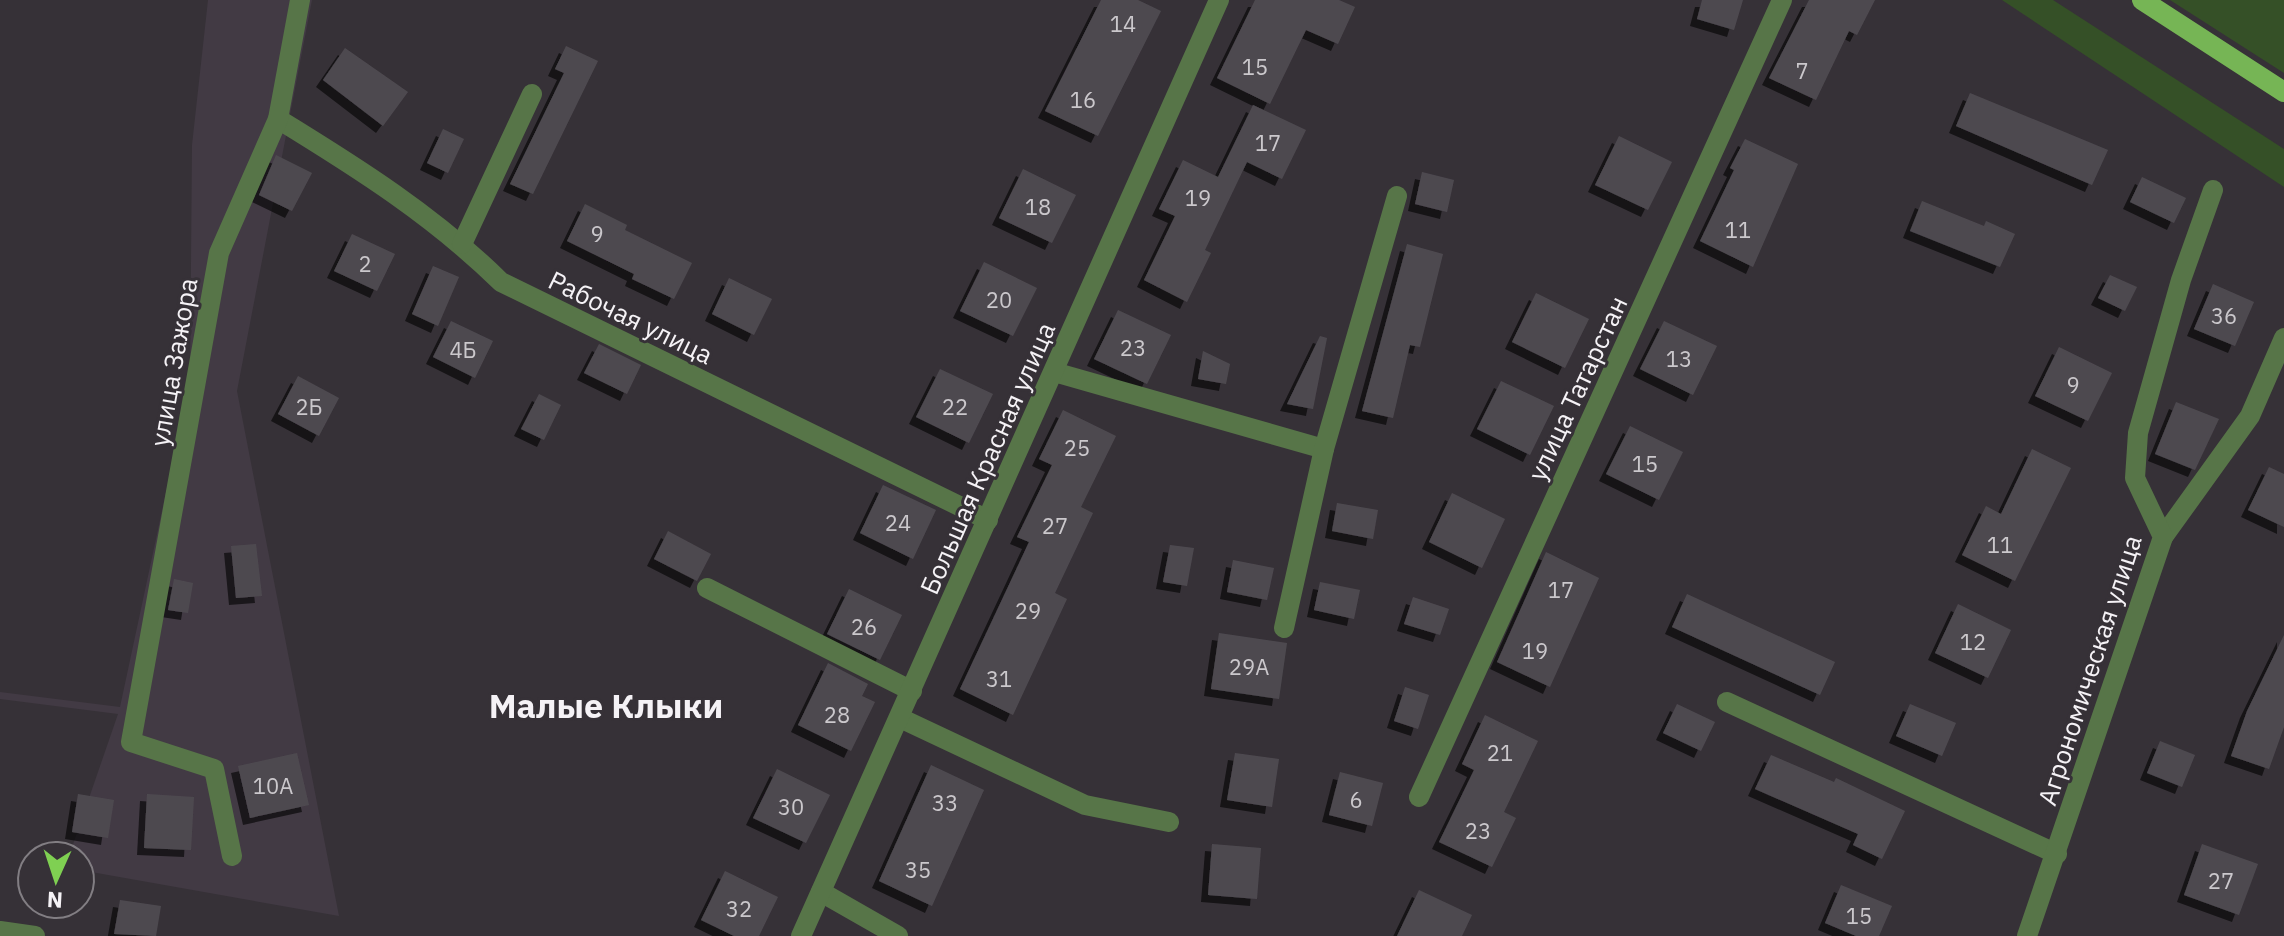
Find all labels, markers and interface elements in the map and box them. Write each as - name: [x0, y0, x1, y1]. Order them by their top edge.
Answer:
- house number: 14: [1110, 9, 1136, 38]
- house number: 15: [1242, 52, 1268, 81]
- house number: 7: [1795, 56, 1809, 85]
- house number: 16: [1070, 85, 1096, 114]
- house number: 17: [1255, 128, 1281, 157]
- house number: 19: [1185, 183, 1211, 212]
- house number: 18: [1025, 192, 1051, 221]
- house number: 11: [1725, 215, 1751, 244]
- house number: 9: [590, 219, 604, 248]
- house number: 2: [358, 249, 372, 278]
- street label: Рабочая улица: [543, 263, 719, 371]
- street label: улица Зажора: [141, 275, 205, 449]
- house number: 20: [986, 285, 1012, 314]
- street label: улица Татарстан: [1519, 290, 1635, 486]
- house number: 36: [2211, 301, 2237, 330]
- street label: Большая Красная улица: [912, 317, 1062, 599]
- house number: 23: [1120, 333, 1146, 362]
- house number: 4Б: [449, 335, 477, 364]
- house number: 13: [1666, 344, 1692, 373]
- house number: 9: [2066, 370, 2080, 399]
- house number: 2Б: [295, 392, 323, 421]
- house number: 22: [942, 392, 968, 421]
- house number: 25: [1064, 433, 1090, 462]
- house number: 15: [1632, 449, 1658, 478]
- house number: 24: [885, 508, 911, 537]
- house number: 27: [1042, 511, 1068, 540]
- house number: 11: [1987, 530, 2013, 559]
- street label: Агрономическая улица: [2029, 530, 2149, 809]
- house number: 17: [1548, 575, 1574, 604]
- house number: 29: [1015, 596, 1041, 625]
- house number: 26: [851, 612, 877, 641]
- house number: 12: [1960, 627, 1986, 656]
- house number: 19: [1522, 636, 1548, 665]
- house number: 29А: [1229, 652, 1269, 681]
- house number: 31: [986, 664, 1012, 693]
- district label: Малые Клыки: [489, 683, 723, 727]
- house number: 28: [824, 700, 850, 729]
- house number: 21: [1487, 738, 1513, 767]
- house number: 10А: [253, 771, 293, 800]
- house number: 6: [1349, 785, 1363, 814]
- house number: 33: [932, 788, 958, 817]
- house number: 30: [778, 792, 804, 821]
- house number: 23: [1465, 816, 1491, 845]
- north arrow: [16, 840, 96, 920]
- house number: 35: [905, 855, 931, 884]
- house number: 27: [2208, 866, 2234, 895]
- text: N: [46, 886, 64, 915]
- house number: 32: [726, 894, 752, 923]
- house number: 15: [1846, 901, 1872, 930]

